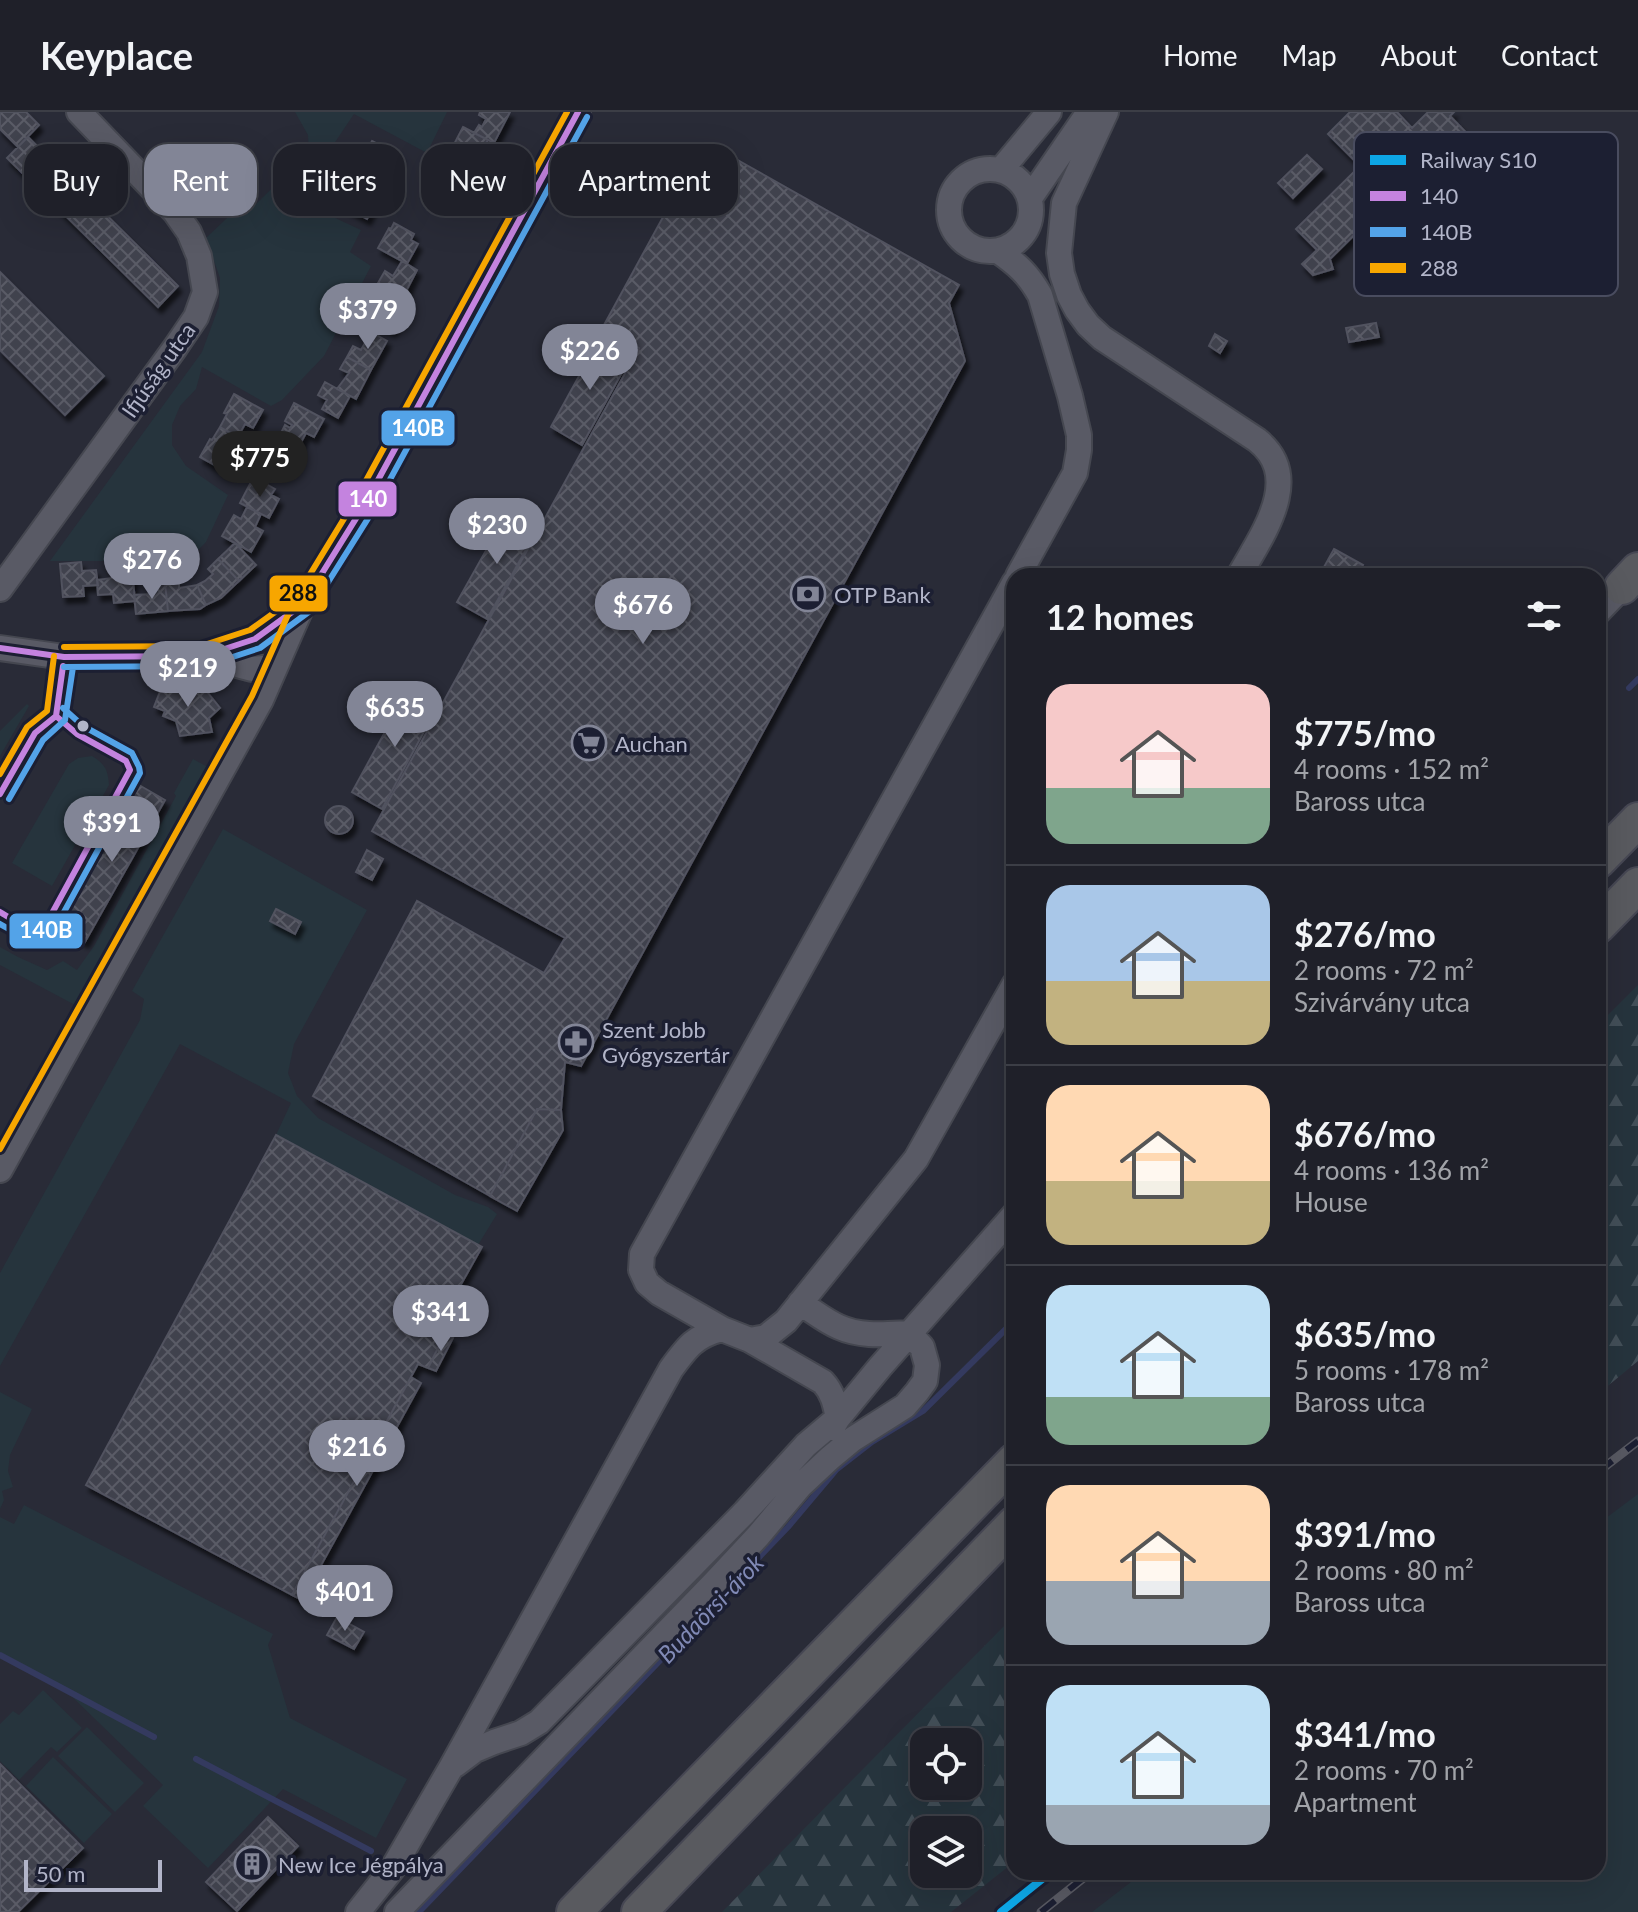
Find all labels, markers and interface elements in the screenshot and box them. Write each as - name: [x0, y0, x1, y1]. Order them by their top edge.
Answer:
- text: Keyplace: [40, 32, 193, 78]
- text: Home: [1163, 38, 1238, 72]
- text: Map: [1282, 38, 1337, 72]
- text: About: [1381, 38, 1457, 72]
- text: Contact: [1501, 38, 1598, 72]
- legend: [1354, 132, 1618, 296]
- chip: Buy: [24, 144, 128, 216]
- chip: Rent: [144, 144, 257, 216]
- chip: Filters: [273, 144, 405, 216]
- chip: New: [421, 144, 534, 216]
- chip: Apartment: [550, 144, 738, 216]
- text: Railway S10: [1420, 146, 1537, 173]
- text: 140: [1420, 182, 1459, 209]
- text: 140B: [1420, 218, 1473, 245]
- text: 288: [1420, 254, 1458, 281]
- pin: $379: [321, 283, 415, 351]
- text: $379: [338, 293, 398, 325]
- street label: Ifjúság utca: [115, 317, 201, 423]
- pin: $226: [543, 324, 637, 392]
- text: $226: [560, 334, 620, 366]
- line badge: 140B: [380, 409, 456, 447]
- text: 140B: [392, 414, 444, 441]
- pin: $775: [213, 431, 307, 499]
- text: $775: [230, 441, 290, 473]
- line badge: 140: [337, 480, 398, 518]
- text: 140: [349, 485, 387, 512]
- pin: $230: [450, 498, 544, 566]
- text: $230: [467, 508, 527, 540]
- pin: $276: [105, 533, 199, 601]
- text: $276: [122, 543, 182, 575]
- line badge: 288: [268, 574, 329, 613]
- bank icon: OTP Bank: [789, 575, 827, 613]
- pin: $676: [596, 578, 690, 646]
- text: 288: [279, 579, 317, 606]
- place label: OTP Bank: [834, 581, 931, 608]
- text: $676: [613, 588, 673, 620]
- icon: filters: [1522, 594, 1566, 638]
- text: 12 homes: [1046, 596, 1194, 637]
- pin: $219: [141, 641, 235, 709]
- text: $219: [158, 651, 218, 683]
- pin: $635: [348, 681, 442, 749]
- text: $635: [365, 691, 425, 723]
- text: $775/mo: [1294, 712, 1436, 753]
- icon: home: [1110, 716, 1206, 812]
- unlabelled marker: [75, 718, 91, 734]
- supermarket icon: Auchan: [570, 724, 608, 762]
- place label: Auchan: [615, 730, 688, 757]
- text: 4 rooms · 152 m²: [1294, 753, 1489, 785]
- text: Baross utca: [1294, 785, 1425, 817]
- pin: $391: [65, 796, 159, 864]
- text: $391: [82, 806, 142, 838]
- line badge: 140B: [8, 912, 84, 950]
- text: $276/mo: [1294, 913, 1436, 954]
- text: 140B: [20, 916, 72, 943]
- icon: home: [1110, 917, 1206, 1013]
- text: 2 rooms · 72 m²: [1294, 954, 1474, 986]
- text: Szivárvány utca: [1294, 986, 1470, 1018]
- place label: Szent Jobb Gyógyszertár: [602, 1016, 729, 1068]
- pharmacy icon: Szent Jobb Gyógyszertár: [557, 1023, 595, 1061]
- text: $676/mo: [1294, 1113, 1436, 1154]
- icon: home: [1110, 1117, 1206, 1213]
- text: 4 rooms · 136 m²: [1294, 1154, 1489, 1186]
- text: House: [1294, 1186, 1368, 1218]
- pin: $341: [394, 1285, 488, 1353]
- text: $341: [411, 1295, 471, 1327]
- text: $635/mo: [1294, 1313, 1436, 1354]
- icon: home: [1110, 1317, 1206, 1413]
- text: 5 rooms · 178 m²: [1294, 1354, 1489, 1386]
- text: Baross utca: [1294, 1386, 1425, 1418]
- pin: $216: [310, 1420, 404, 1488]
- text: $216: [327, 1430, 387, 1462]
- text: $391/mo: [1294, 1513, 1436, 1554]
- icon: home: [1110, 1517, 1206, 1613]
- water label: Budaörsi-árok: [651, 1547, 769, 1668]
- text: 2 rooms · 80 m²: [1294, 1554, 1474, 1586]
- pin: $401: [298, 1565, 392, 1633]
- text: $401: [315, 1575, 375, 1607]
- text: Baross utca: [1294, 1586, 1425, 1618]
- text: $341/mo: [1294, 1713, 1436, 1754]
- icon: home: [1110, 1717, 1206, 1813]
- map controls: [910, 1728, 982, 1888]
- button: locate: [910, 1728, 982, 1800]
- text: 2 rooms · 70 m²: [1294, 1754, 1474, 1786]
- text: Apartment: [1294, 1786, 1417, 1818]
- button: layers: [910, 1816, 982, 1888]
- building icon: New Ice Jégpálya: [233, 1845, 271, 1883]
- place label: New Ice Jégpálya: [278, 1851, 444, 1878]
- scale bar: [24, 1856, 162, 1892]
- text: 50 m: [36, 1860, 85, 1887]

